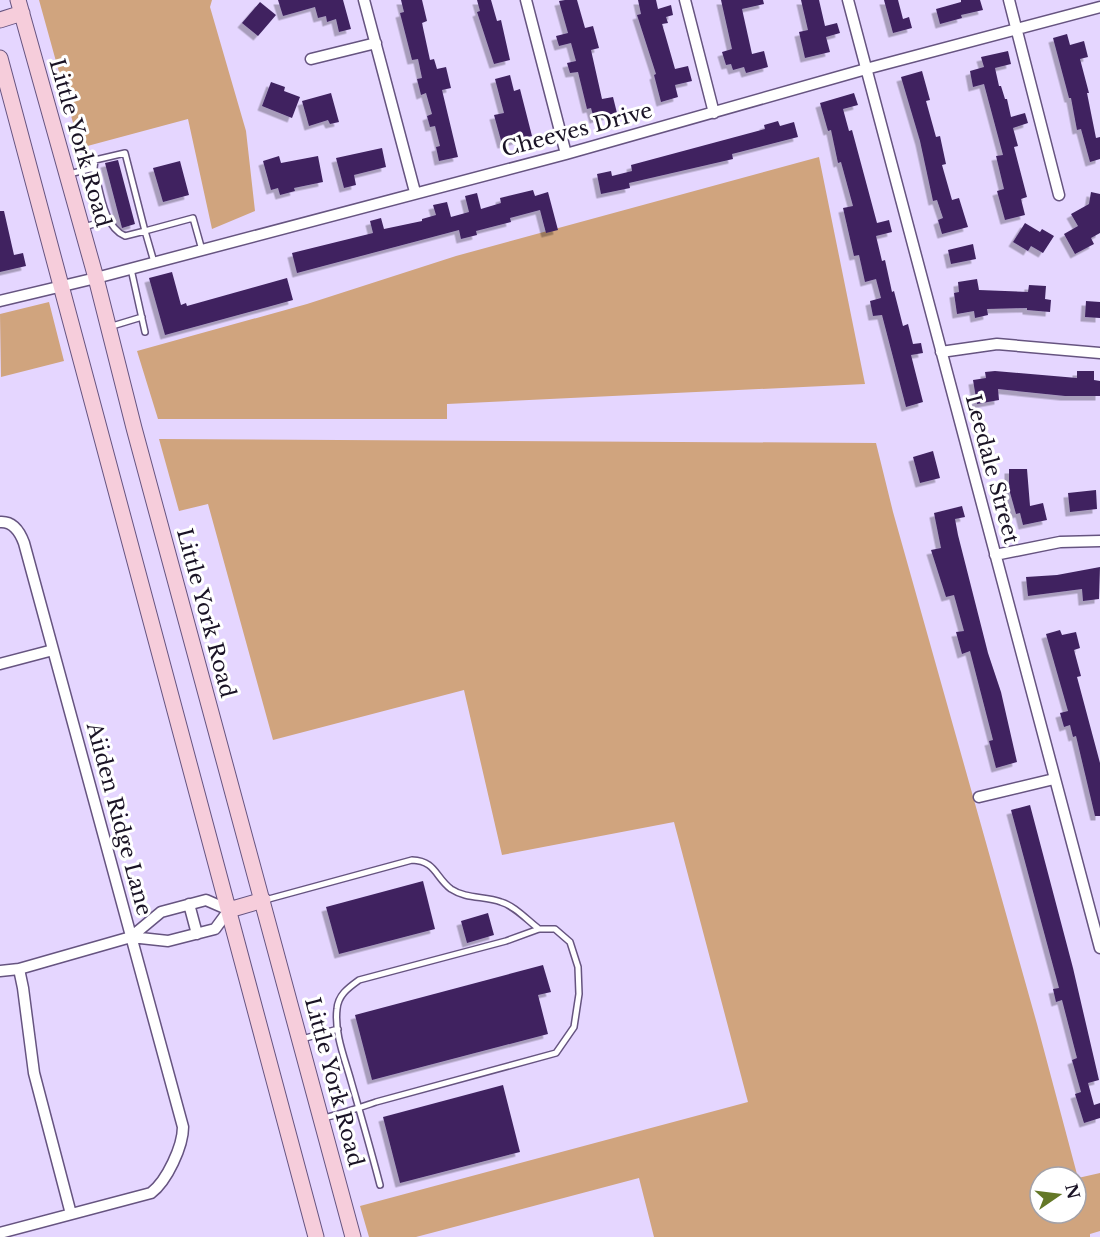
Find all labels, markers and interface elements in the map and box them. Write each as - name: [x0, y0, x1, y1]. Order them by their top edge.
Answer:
- street label: Little York Road: [44, 56, 116, 230]
- street label: Cheeves Drive: [499, 97, 655, 163]
- street label: Leedale Street: [960, 392, 1024, 546]
- street label: Little York Road: [171, 526, 241, 700]
- street label: Aiiden Ridge Lane: [80, 719, 157, 919]
- street label: Little York Road: [299, 995, 369, 1169]
- north arrow: [1028, 1165, 1088, 1225]
- text: N: [1061, 1182, 1084, 1201]

